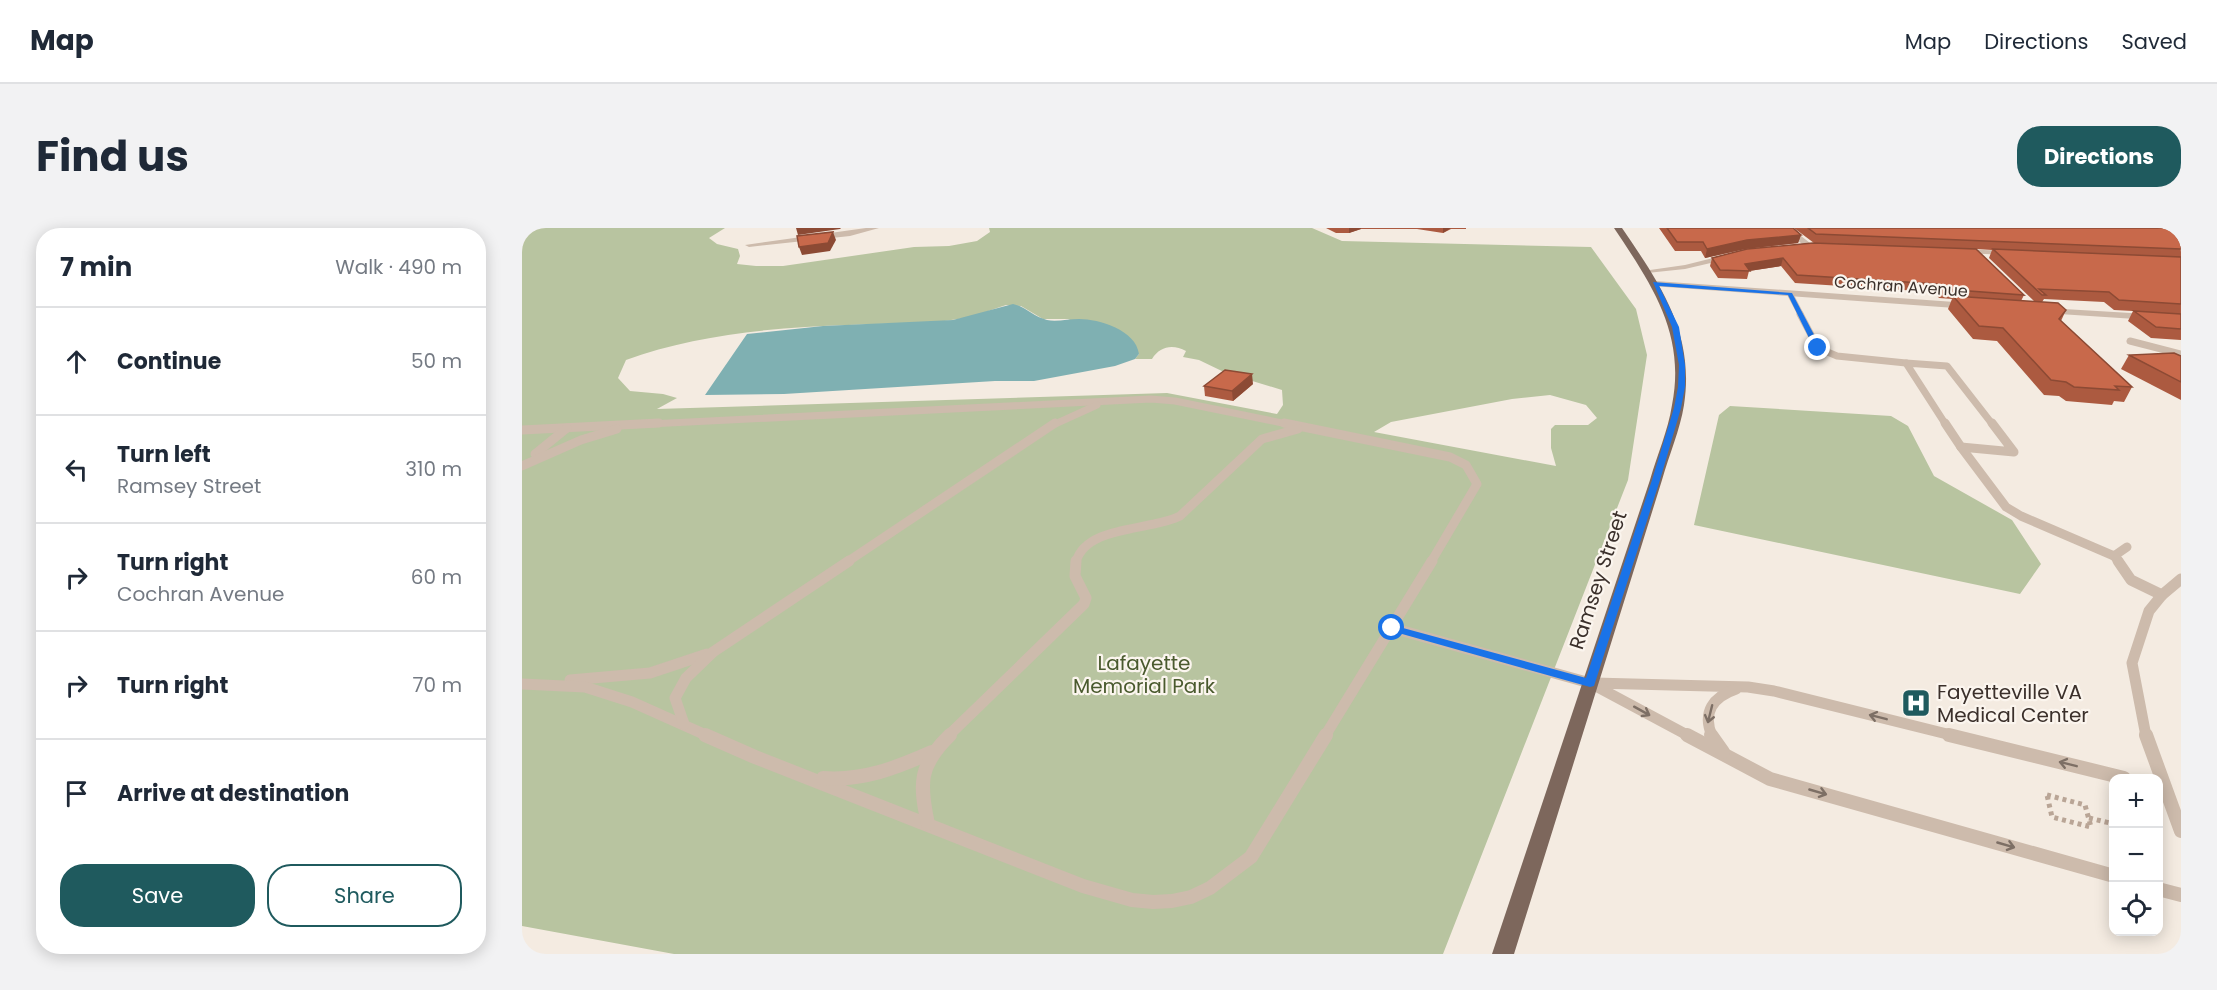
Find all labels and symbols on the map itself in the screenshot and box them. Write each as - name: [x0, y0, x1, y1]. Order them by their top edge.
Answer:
- street label: Cochran Avenue: [1833, 270, 1969, 303]
- route end: [1804, 334, 1830, 360]
- street label: Ramsey Street: [1562, 507, 1634, 653]
- route start: [1378, 614, 1404, 640]
- park label: Lafayette Memorial Park: [1073, 649, 1216, 700]
- place label: Fayetteville VA Medical Center: [1937, 678, 2089, 729]
- hospital icon: Fayetteville VA Medical Center: [1900, 687, 1932, 719]
- one-way arrow: [1703, 704, 1715, 723]
- one-way arrow: [1632, 706, 1650, 717]
- one-way arrow: [1869, 710, 1888, 722]
- one-way arrow: [2058, 758, 2077, 770]
- one-way arrow: [1808, 787, 1827, 798]
- one-way arrow: [1996, 840, 2015, 851]

